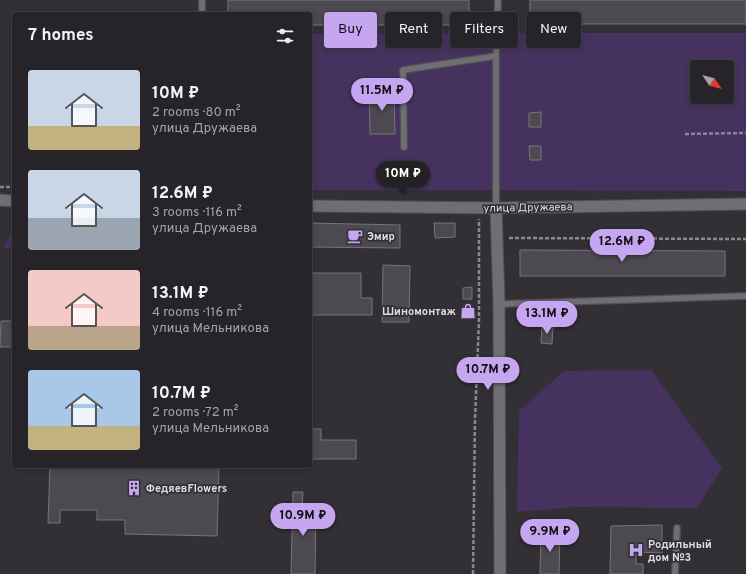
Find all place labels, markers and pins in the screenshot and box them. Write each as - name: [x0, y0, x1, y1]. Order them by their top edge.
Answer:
- pin: 11.5M ₽: [345, 78, 419, 112]
- pin: 10M ₽: [375, 161, 431, 195]
- cafe icon: Эмир: [346, 227, 364, 245]
- pin: 12.6M ₽: [585, 229, 659, 263]
- place label: Эмир: [367, 230, 395, 244]
- pin: 13.1M ₽: [510, 301, 584, 335]
- shop icon: Шиномонтаж: [459, 302, 477, 320]
- place label: Шиномонтаж: [382, 305, 457, 319]
- pin: 10.7M ₽: [451, 357, 525, 391]
- building icon: ФедяевFlowers: [125, 479, 143, 497]
- place label: ФедяевFlowers: [146, 482, 227, 496]
- pin: 10.9M ₽: [266, 503, 340, 537]
- pin: 9.9M ₽: [517, 519, 583, 553]
- place label: Родильный дом №3: [648, 538, 712, 565]
- hospital icon: Родильный дом №3: [627, 541, 645, 559]

